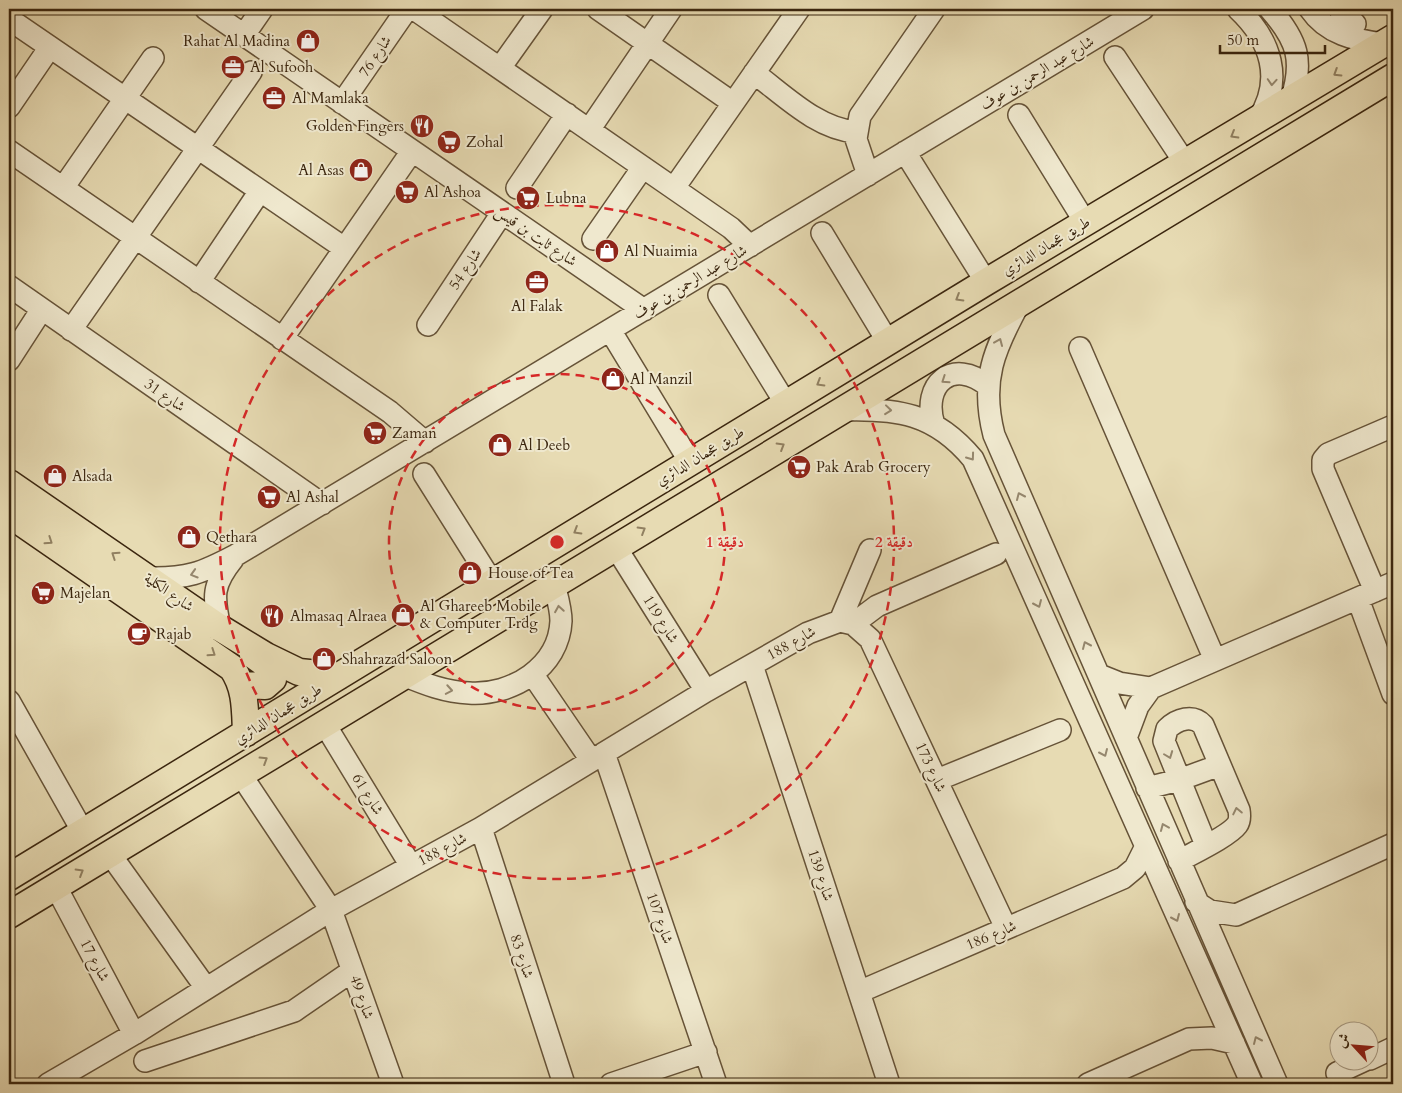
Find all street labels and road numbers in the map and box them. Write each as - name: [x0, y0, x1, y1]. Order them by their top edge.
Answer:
- street label: شارع عبد الرحمن بن عوف: [976, 31, 1099, 117]
- street label: شارع 76: [354, 32, 398, 82]
- street label: شارع ثابت بن قيس: [489, 201, 581, 273]
- street label: طريق عجمان الدائري: [998, 212, 1095, 282]
- street label: شارع عبد الرحمن بن عوف: [629, 240, 752, 326]
- street label: شارع 54: [444, 245, 488, 295]
- street label: شارع 31: [139, 374, 189, 419]
- street label: طريق عجمان الدائري: [652, 422, 749, 492]
- street label: شارع الكلية: [139, 568, 198, 619]
- street label: شارع 119: [636, 591, 684, 648]
- street label: شارع 188: [763, 621, 821, 667]
- street label: طريق عجمان الدائري: [230, 679, 327, 751]
- street label: شارع 173: [908, 739, 951, 797]
- street label: شارع 61: [345, 769, 389, 820]
- street label: شارع 188: [414, 828, 472, 873]
- street label: شارع 139: [800, 847, 839, 904]
- street label: شارع 107: [639, 890, 678, 947]
- street label: شارع 186: [963, 915, 1021, 957]
- street label: شارع 83: [503, 931, 539, 982]
- street label: شارع 17: [73, 935, 114, 986]
- street label: شارع 49: [342, 972, 379, 1023]

